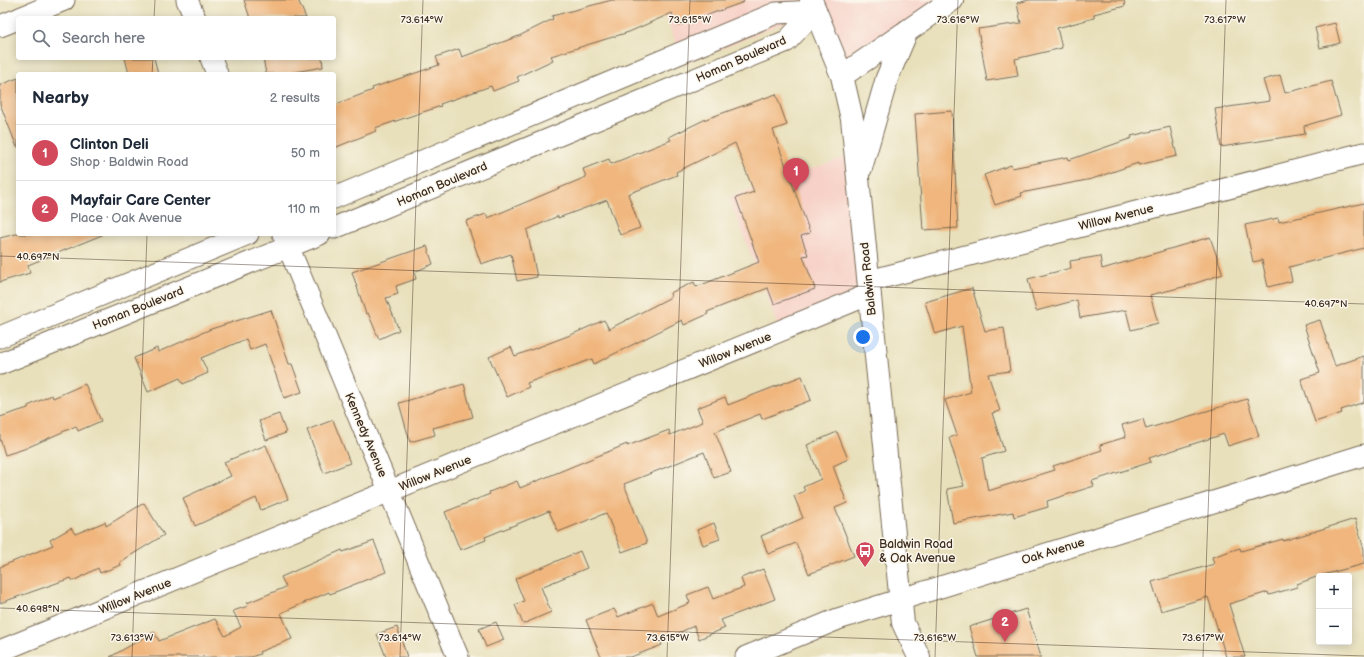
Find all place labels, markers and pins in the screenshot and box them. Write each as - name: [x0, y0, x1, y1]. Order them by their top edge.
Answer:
- pin: 1: [783, 158, 809, 191]
- place label: Baldwin Road & Oak Avenue: [879, 537, 955, 566]
- bus stop icon: Baldwin Road & Oak Avenue: [854, 540, 876, 568]
- pin: 2: [992, 609, 1018, 642]

